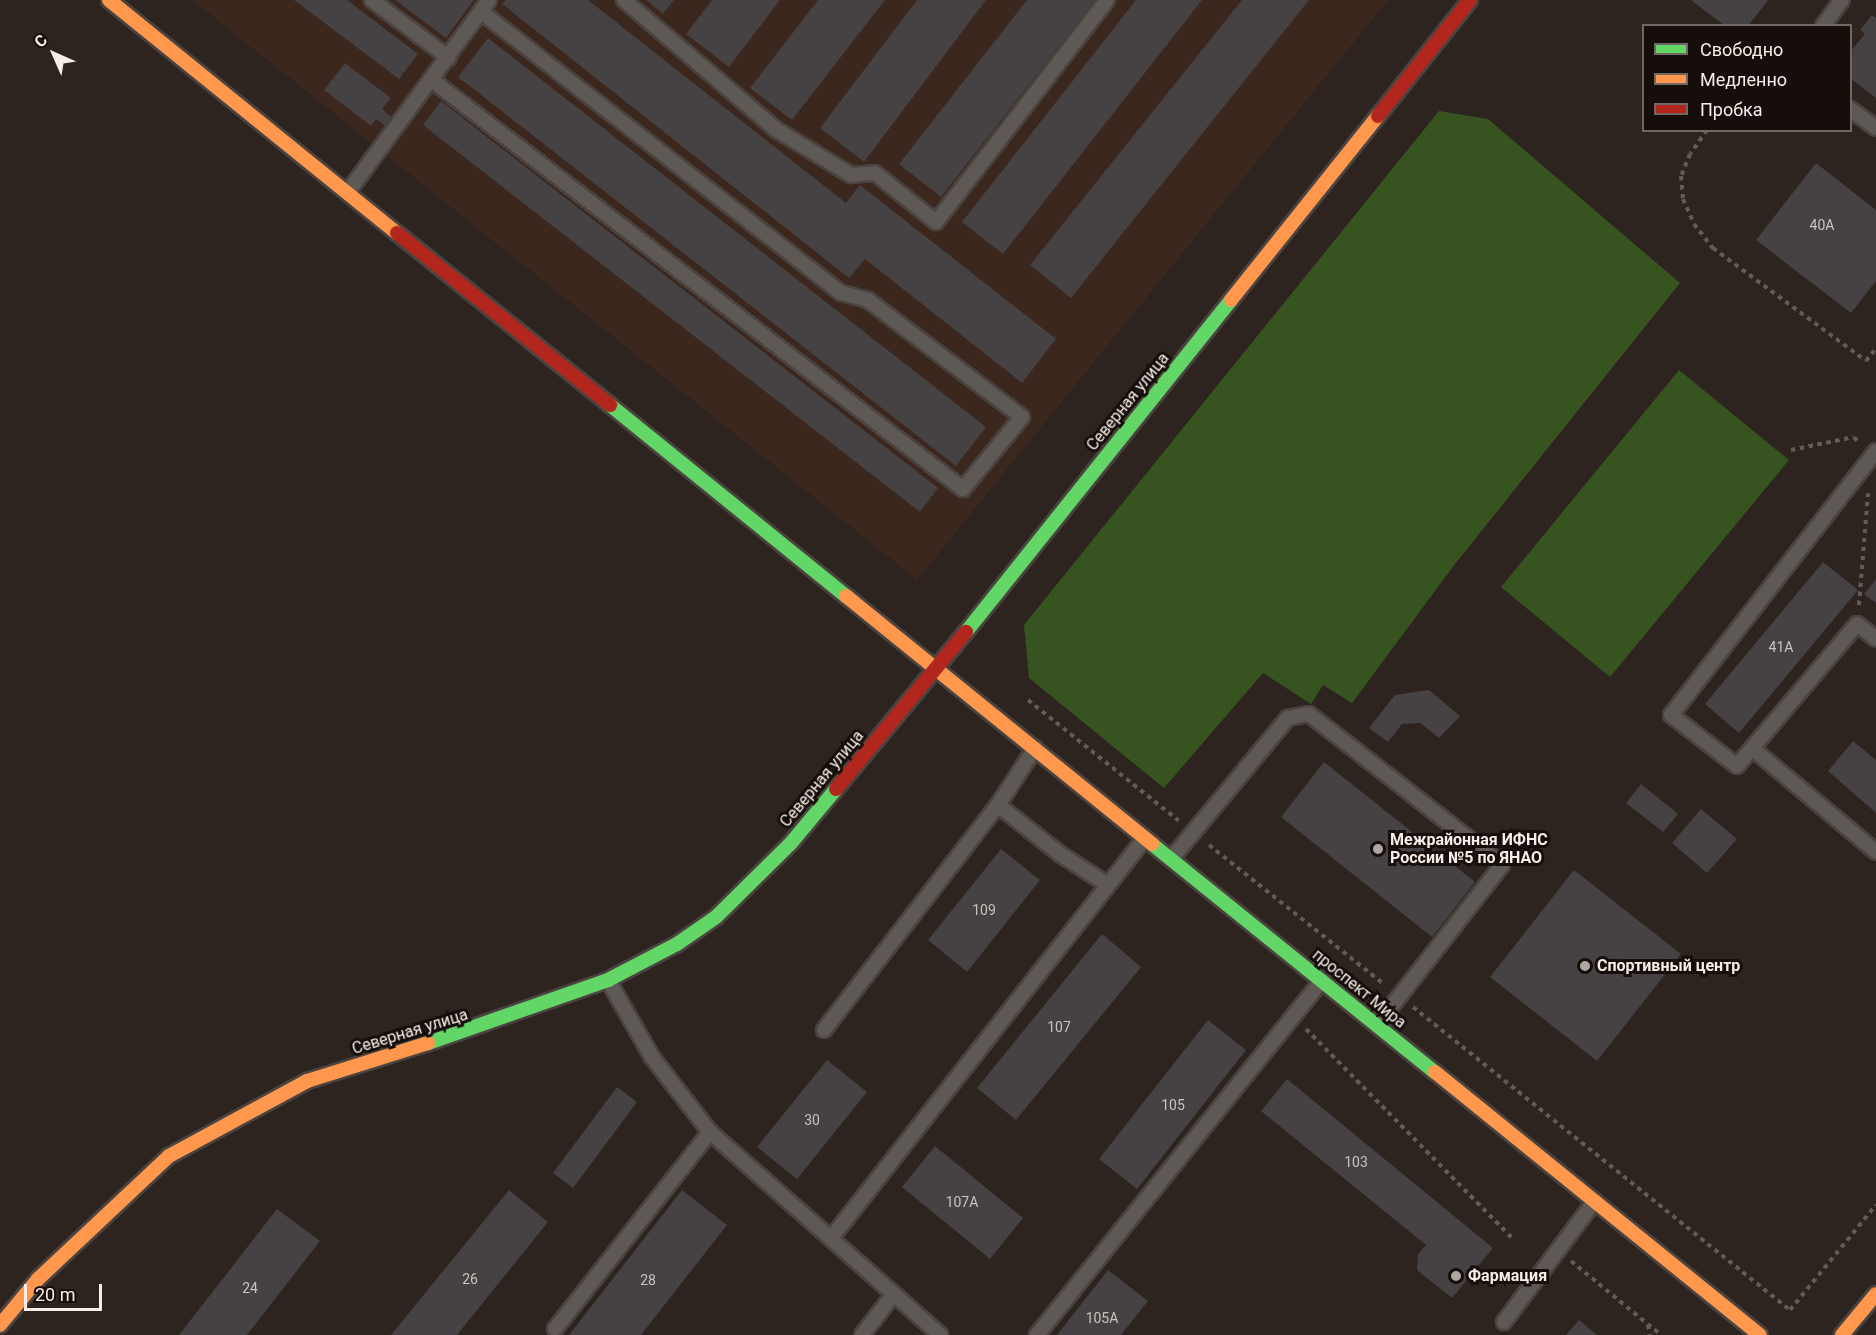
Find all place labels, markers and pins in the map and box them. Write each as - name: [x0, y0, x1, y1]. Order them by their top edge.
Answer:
- place label: Межрайонная ИФНС России №5 по ЯНАО: [1390, 830, 1548, 868]
- marker: Межрайонная ИФНС России №5 по ЯНАО: [1371, 842, 1385, 856]
- place label: Спортивный центр: [1597, 956, 1740, 976]
- marker: Спортивный центр: [1578, 959, 1592, 973]
- place label: Фармация: [1468, 1266, 1547, 1286]
- marker: Фармация: [1449, 1269, 1463, 1283]

